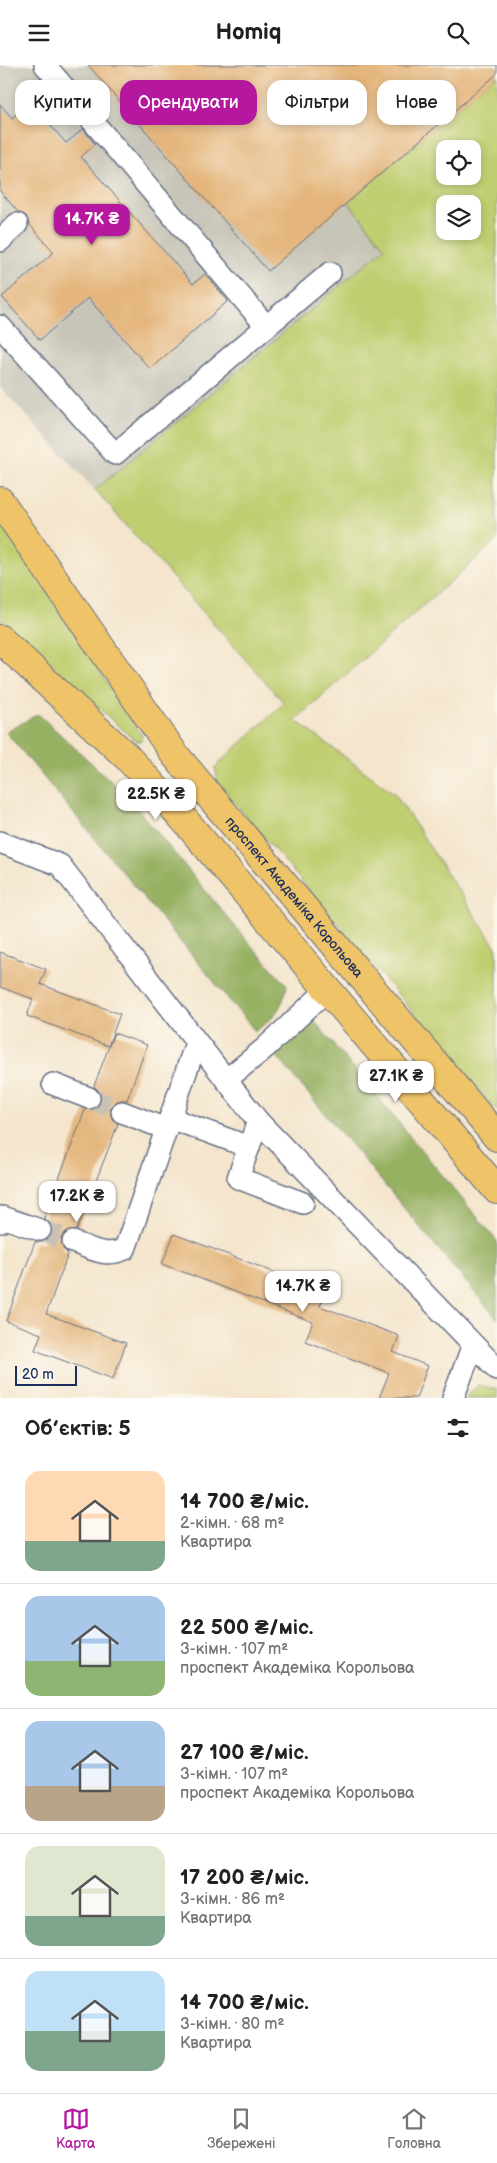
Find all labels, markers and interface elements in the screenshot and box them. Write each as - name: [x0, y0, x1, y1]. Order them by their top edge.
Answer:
- icon: menu: [25, 19, 53, 47]
- text: Homiq: [216, 19, 281, 46]
- icon: search: [444, 19, 472, 47]
- chip: Купити: [15, 80, 110, 125]
- chip: Орендувати: [120, 80, 257, 125]
- chip: Фільтри: [267, 80, 367, 125]
- chip: Нове: [377, 80, 456, 125]
- map controls: [436, 140, 481, 240]
- button: locate: [436, 140, 481, 185]
- button: layers: [436, 195, 481, 240]
- pin: 14.7K ₴: [46, 203, 138, 246]
- text: 14.7K ₴: [65, 210, 119, 229]
- pin: 22.5K ₴: [110, 779, 202, 821]
- text: 22.5K ₴: [127, 785, 185, 804]
- street label: проспект Академіка Корольова: [222, 813, 367, 982]
- pin: 27.1K ₴: [350, 1061, 442, 1103]
- text: 27.1K ₴: [369, 1067, 423, 1086]
- pin: 17.2K ₴: [31, 1181, 123, 1223]
- text: 17.2K ₴: [50, 1187, 104, 1206]
- pin: 14.7K ₴: [257, 1271, 349, 1313]
- text: 14.7K ₴: [276, 1277, 330, 1296]
- scale bar: [15, 1363, 78, 1386]
- text: 20 m: [22, 1366, 54, 1383]
- icon: filters: [444, 1414, 472, 1442]
- text: Об’єктів: 5: [25, 1416, 131, 1441]
- text: 14 700 ₴/міс.: [180, 1489, 309, 1514]
- icon: home: [65, 1491, 125, 1551]
- text: 2-кімн. · 68 m²: [180, 1514, 284, 1533]
- text: Квартира: [180, 1533, 252, 1552]
- text: 22 500 ₴/міс.: [180, 1615, 313, 1640]
- icon: home: [65, 1616, 125, 1676]
- text: 3-кімн. · 107 m²: [180, 1640, 288, 1659]
- text: проспект Академіка Корольова: [180, 1659, 415, 1678]
- text: 27 100 ₴/міс.: [180, 1740, 309, 1765]
- icon: home: [65, 1741, 125, 1801]
- text: 3-кімн. · 107 m²: [180, 1765, 288, 1784]
- text: проспект Академіка Корольова: [180, 1784, 415, 1803]
- text: 17 200 ₴/міс.: [180, 1865, 309, 1890]
- icon: home: [65, 1866, 125, 1926]
- text: 3-кімн. · 86 m²: [180, 1890, 285, 1909]
- text: Квартира: [180, 1909, 252, 1928]
- text: 14 700 ₴/міс.: [180, 1990, 309, 2015]
- icon: home: [65, 1991, 125, 2051]
- text: 3-кімн. · 80 m²: [180, 2015, 285, 2034]
- text: Квартира: [180, 2034, 252, 2053]
- tab: Карта: [56, 2105, 95, 2152]
- tab: Збережені: [207, 2105, 276, 2152]
- tab: Головна: [387, 2105, 441, 2152]

